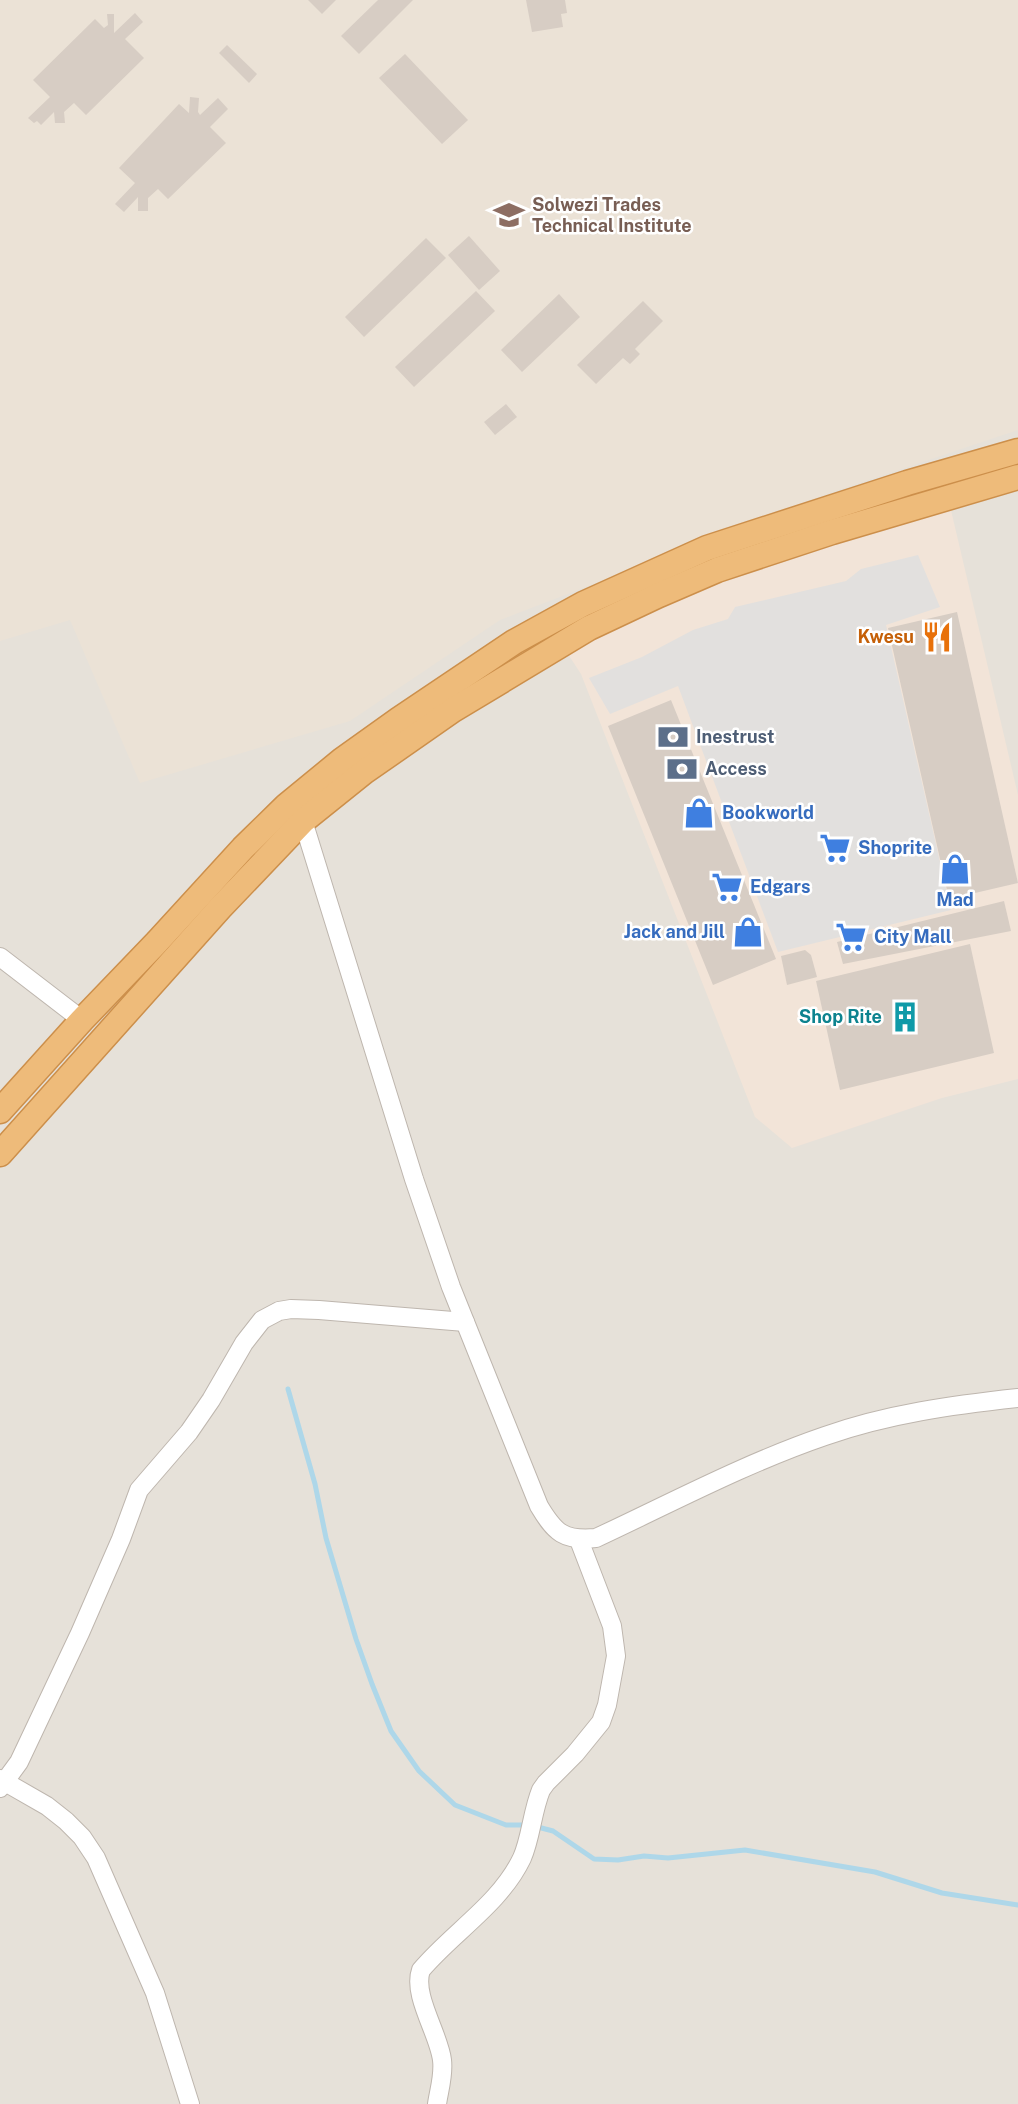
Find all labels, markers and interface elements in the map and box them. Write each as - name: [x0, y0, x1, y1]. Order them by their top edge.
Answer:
- place label: Solwezi Trades Technical Institute: [532, 194, 692, 236]
- school or university icon: Solwezi Trades Technical Institute: [492, 198, 526, 232]
- restaurant icon: Kwesu: [920, 620, 954, 654]
- place label: Kwesu: [858, 626, 914, 647]
- bank icon: Inestrust: [656, 720, 690, 754]
- place label: Inestrust: [696, 726, 775, 747]
- bank icon: Access: [665, 752, 699, 786]
- place label: Access: [705, 758, 767, 779]
- shop icon: Bookworld: [682, 796, 716, 830]
- place label: Bookworld: [722, 802, 814, 823]
- supermarket icon: Shoprite: [818, 831, 852, 865]
- place label: Shoprite: [858, 837, 932, 858]
- shop icon: Mad: [938, 852, 972, 886]
- supermarket icon: Edgars: [710, 870, 744, 904]
- place label: Edgars: [750, 876, 810, 897]
- place label: Mad: [936, 889, 974, 910]
- shop icon: Jack and Jill: [731, 915, 765, 949]
- supermarket icon: City Mall: [834, 920, 868, 954]
- place label: Jack and Jill: [624, 921, 725, 942]
- place label: City Mall: [874, 926, 952, 947]
- building icon: Shop Rite: [888, 1000, 922, 1034]
- place label: Shop Rite: [799, 1006, 882, 1027]

